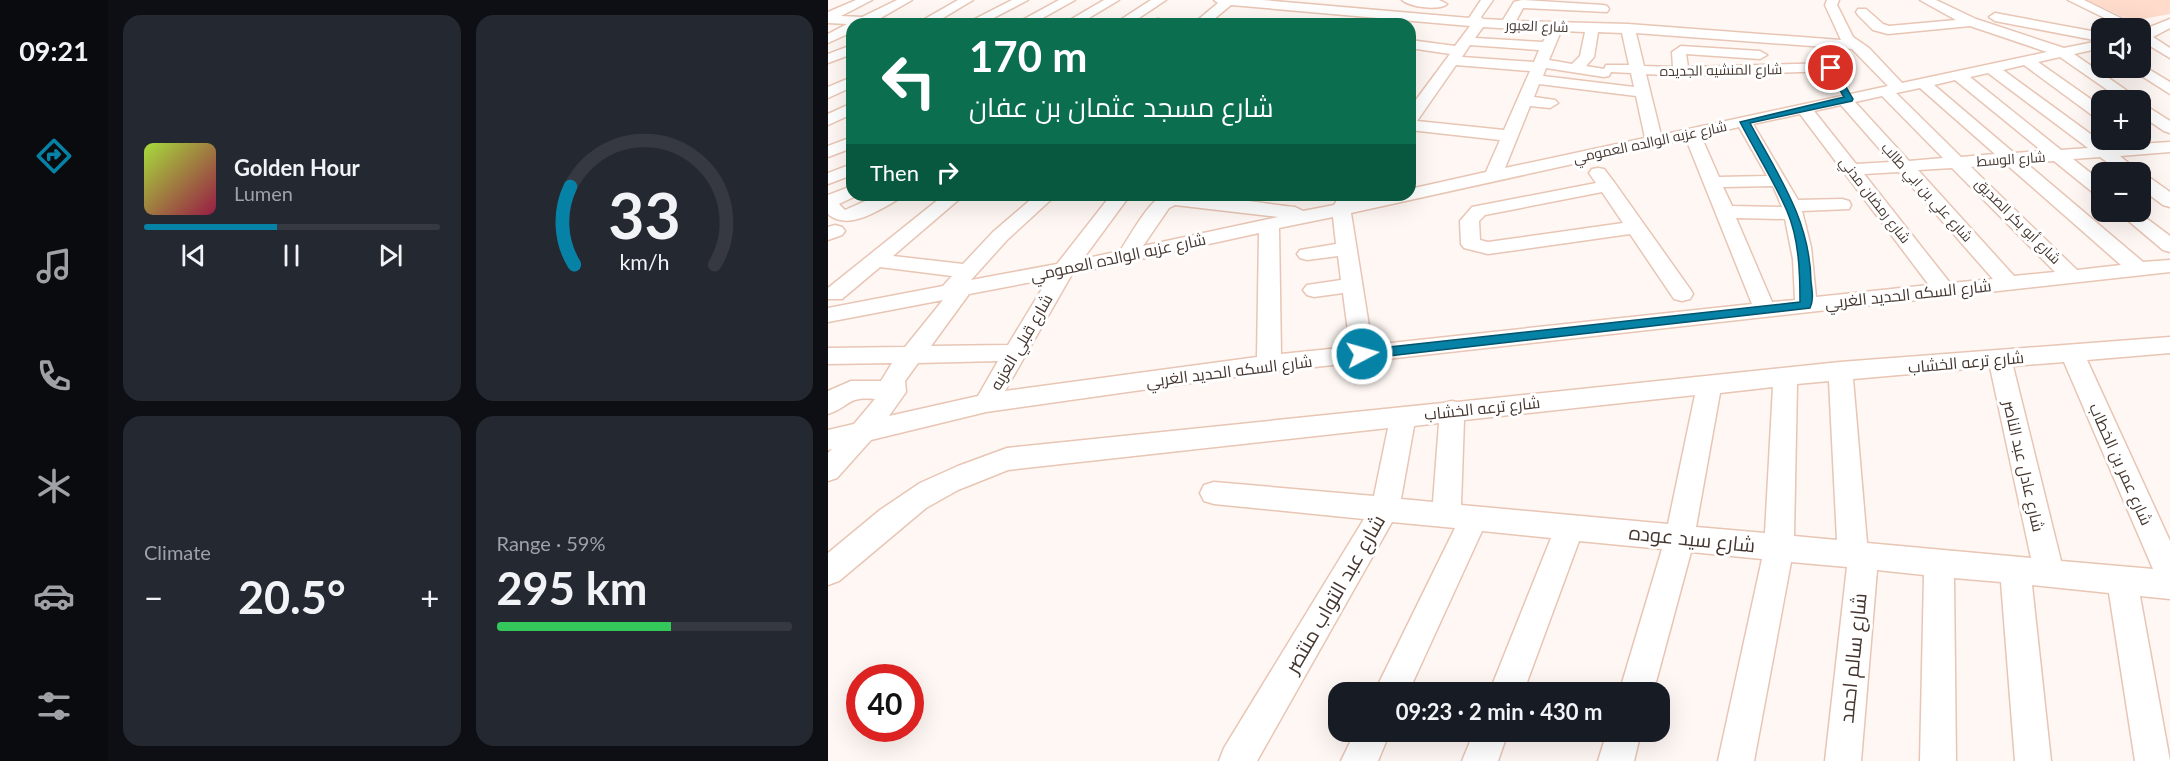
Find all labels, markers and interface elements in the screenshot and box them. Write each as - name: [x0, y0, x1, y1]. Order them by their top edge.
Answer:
- street label: شارع العبور: [1504, 16, 1569, 36]
- map controls: [2091, 18, 2151, 222]
- button: sound: [2091, 18, 2151, 78]
- text: 170 m: [969, 31, 1087, 81]
- text: 09:21: [19, 34, 89, 67]
- icon: left: [870, 42, 948, 120]
- pin: [1805, 42, 1856, 93]
- icon: arrive: [1814, 51, 1847, 84]
- street label: شارع المنشيه الجديده: [1660, 60, 1782, 80]
- text: شارع مسجد عثمان بن عفان: [969, 90, 1274, 123]
- button: +: [2091, 90, 2151, 150]
- street label: شارع عزبه الوالده العمومي: [1572, 117, 1729, 170]
- icon: directions: [33, 135, 75, 177]
- street label: شارع علي بن ابي طالب: [1875, 139, 1976, 247]
- street label: شارع الوسط: [1976, 148, 2046, 170]
- street label: شارع رمضان مدني: [1833, 153, 1914, 249]
- text: Golden Hour: [234, 154, 360, 181]
- icon: right: [931, 156, 964, 189]
- text: Then: [870, 159, 919, 186]
- button: −: [2091, 162, 2151, 222]
- street label: شارع أبو بكر الصديق: [1971, 174, 2065, 268]
- text: 33: [608, 177, 680, 252]
- text: Lumen: [234, 181, 293, 205]
- street label: شارع عزبه الوالده العمومي: [1028, 229, 1208, 289]
- icon: previous: [177, 239, 210, 272]
- icon: pause: [275, 239, 308, 272]
- icon: next: [374, 239, 407, 272]
- icon: music: [33, 245, 75, 287]
- text: km/h: [619, 249, 669, 275]
- street label: شارع السكه الحديد الغربي: [1824, 275, 1993, 317]
- street label: شارع قبلي العزبه: [985, 290, 1060, 396]
- position arrow: [1330, 322, 1394, 386]
- street label: شارع ترعه الخشاب: [1907, 347, 2025, 379]
- street label: شارع السكه الحديد الغربي: [1145, 351, 1314, 395]
- icon: phone: [33, 355, 75, 397]
- street label: شارع ترعه الخشاب: [1423, 392, 1541, 426]
- street label: شارع عادل عبد الناصر: [1997, 397, 2049, 534]
- street label: شارع عمر بن الخطاب: [2083, 400, 2157, 529]
- icon: climate: [33, 465, 75, 507]
- street label: شارع عبد التواب منتصر: [1278, 510, 1392, 679]
- street label: شارع سيد عوده: [1627, 519, 1756, 560]
- text: Range · 59%: [497, 531, 605, 555]
- text: Climate: [144, 540, 211, 564]
- text: 295 km: [497, 561, 647, 615]
- text: 20.5°: [238, 570, 346, 624]
- icon: car: [33, 575, 75, 617]
- text: −: [144, 577, 163, 617]
- text: +: [420, 577, 440, 617]
- street label: شارع سالم احمد: [1833, 592, 1874, 724]
- speed limit sign: 40: [846, 664, 924, 742]
- icon: filters: [33, 685, 75, 727]
- text: 09:23 · 2 min · 430 m: [1396, 698, 1602, 725]

